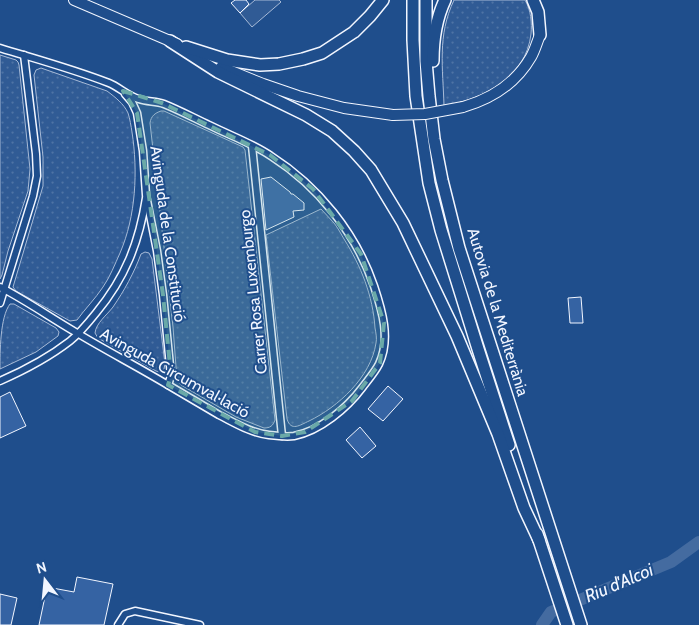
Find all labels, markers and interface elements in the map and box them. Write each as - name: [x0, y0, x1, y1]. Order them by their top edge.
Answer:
- street label: Avinguda de la Constitució: [146, 145, 190, 324]
- street label: Carrer Rosa Luxemburgo: [235, 209, 271, 375]
- street label: Autovia de la Mediterrània: [463, 226, 533, 399]
- street label: Avinguda Circumval·lació: [97, 324, 253, 422]
- north arrow: [20, 555, 70, 605]
- text: N: [34, 557, 49, 578]
- water label: Riu d'Alcoi: [581, 558, 658, 607]

